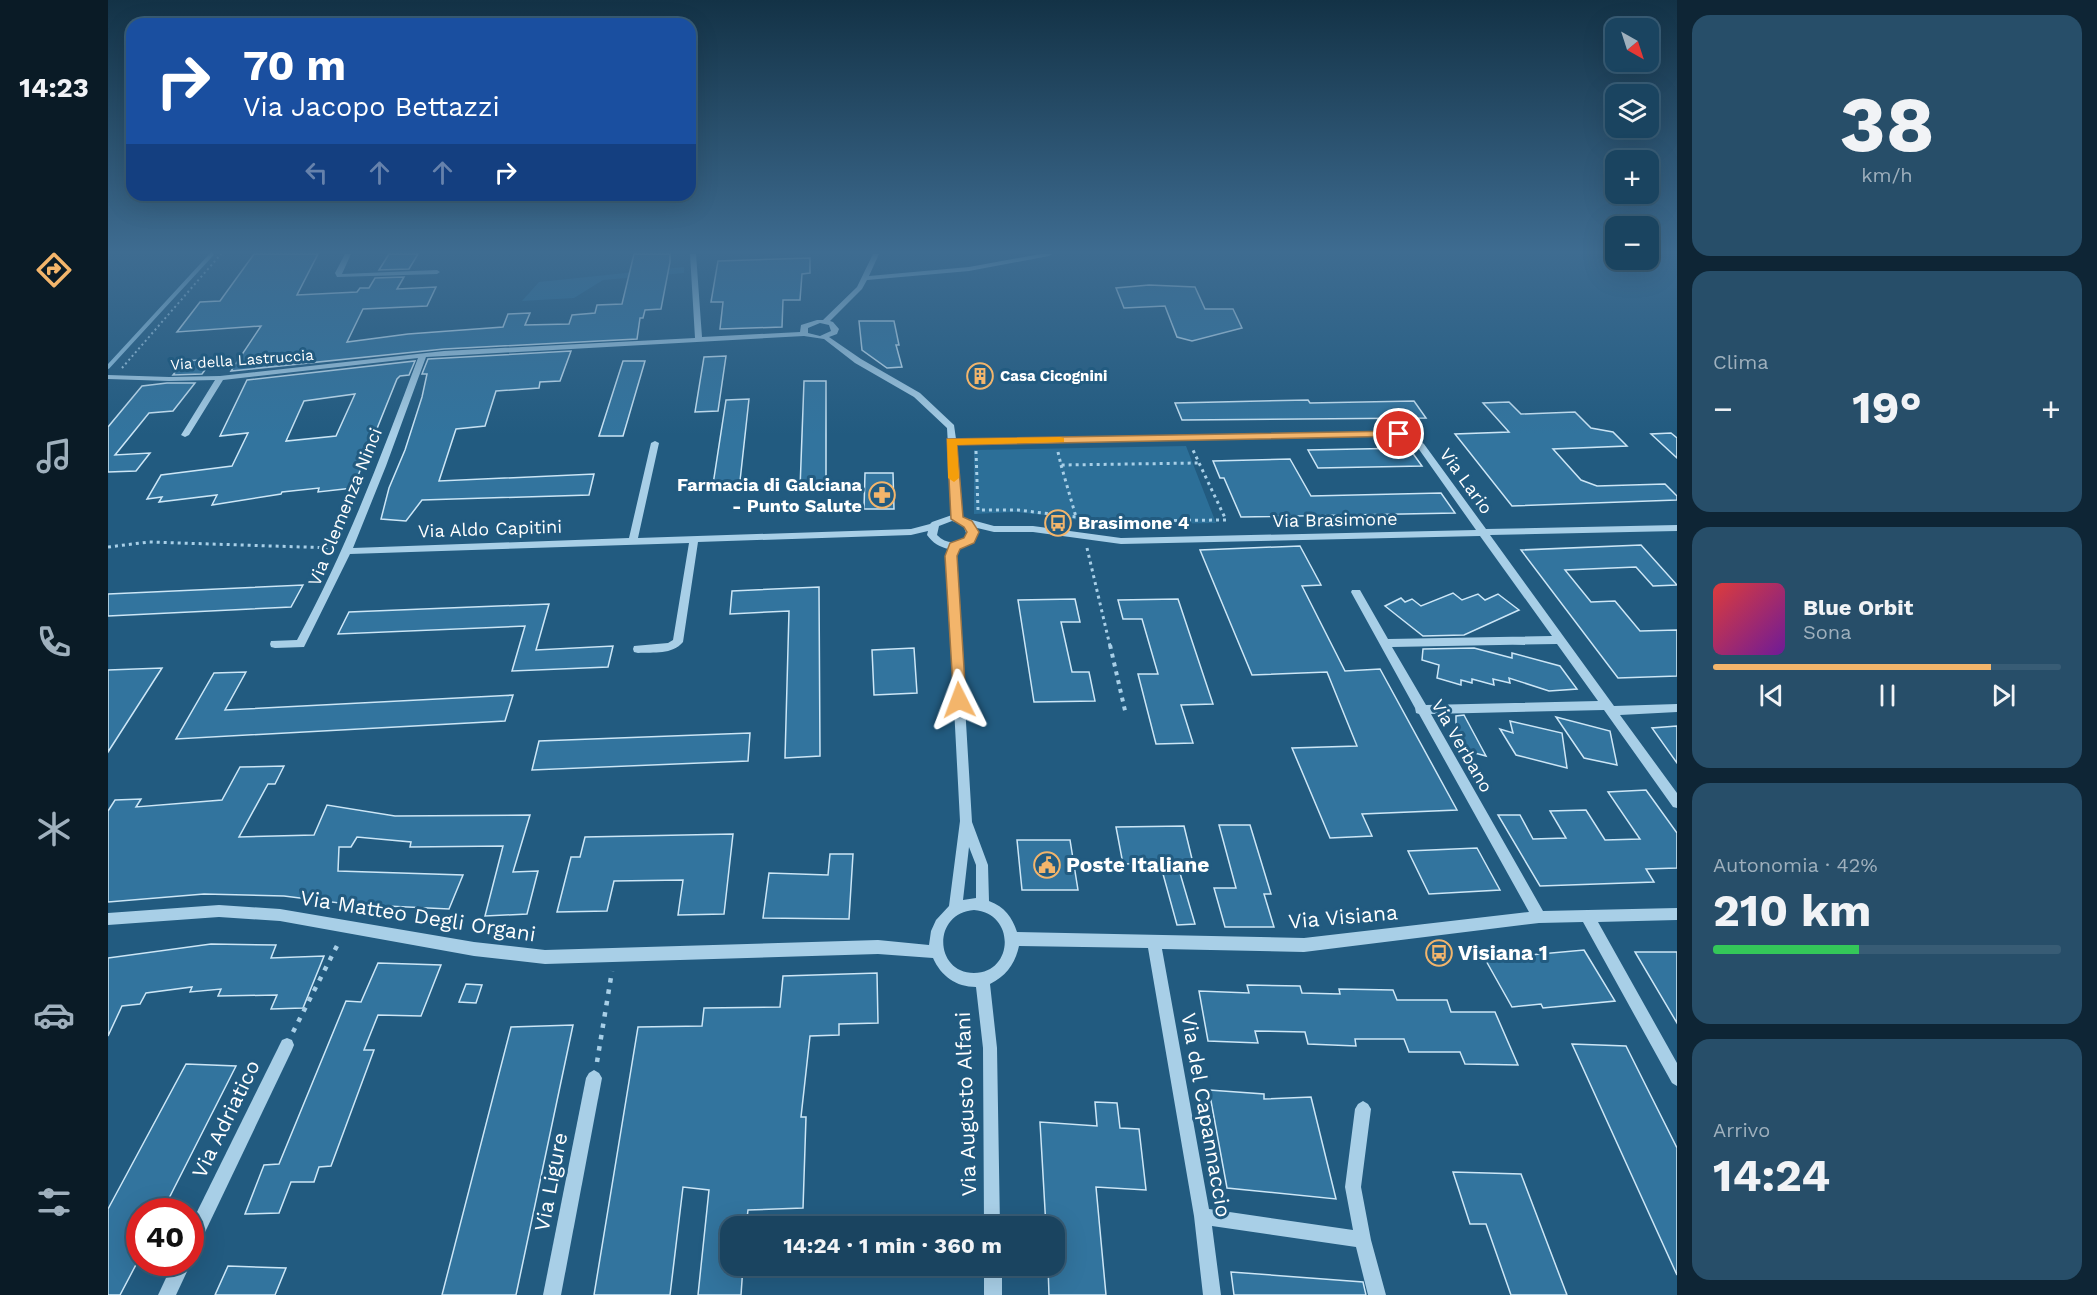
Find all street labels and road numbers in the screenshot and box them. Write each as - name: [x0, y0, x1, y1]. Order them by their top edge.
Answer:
- street label: Via della Lastruccia: [170, 346, 315, 374]
- street label: Via Clemenza Ninci: [303, 425, 386, 589]
- street label: Via Lario: [1436, 444, 1497, 518]
- street label: Via Brasimone: [1272, 508, 1398, 531]
- street label: Via Aldo Capitini: [418, 515, 562, 542]
- street label: Via Verbano: [1427, 696, 1497, 796]
- street label: Via Matteo Degli Organi: [299, 885, 538, 946]
- street label: Via Visiana: [1287, 899, 1399, 934]
- street label: Via Augusto Alfani: [950, 1011, 981, 1197]
- street label: Via del Capannaccio: [1176, 1011, 1237, 1219]
- street label: Via Adriatico: [186, 1056, 265, 1182]
- street label: Via Ligure: [529, 1130, 572, 1234]

